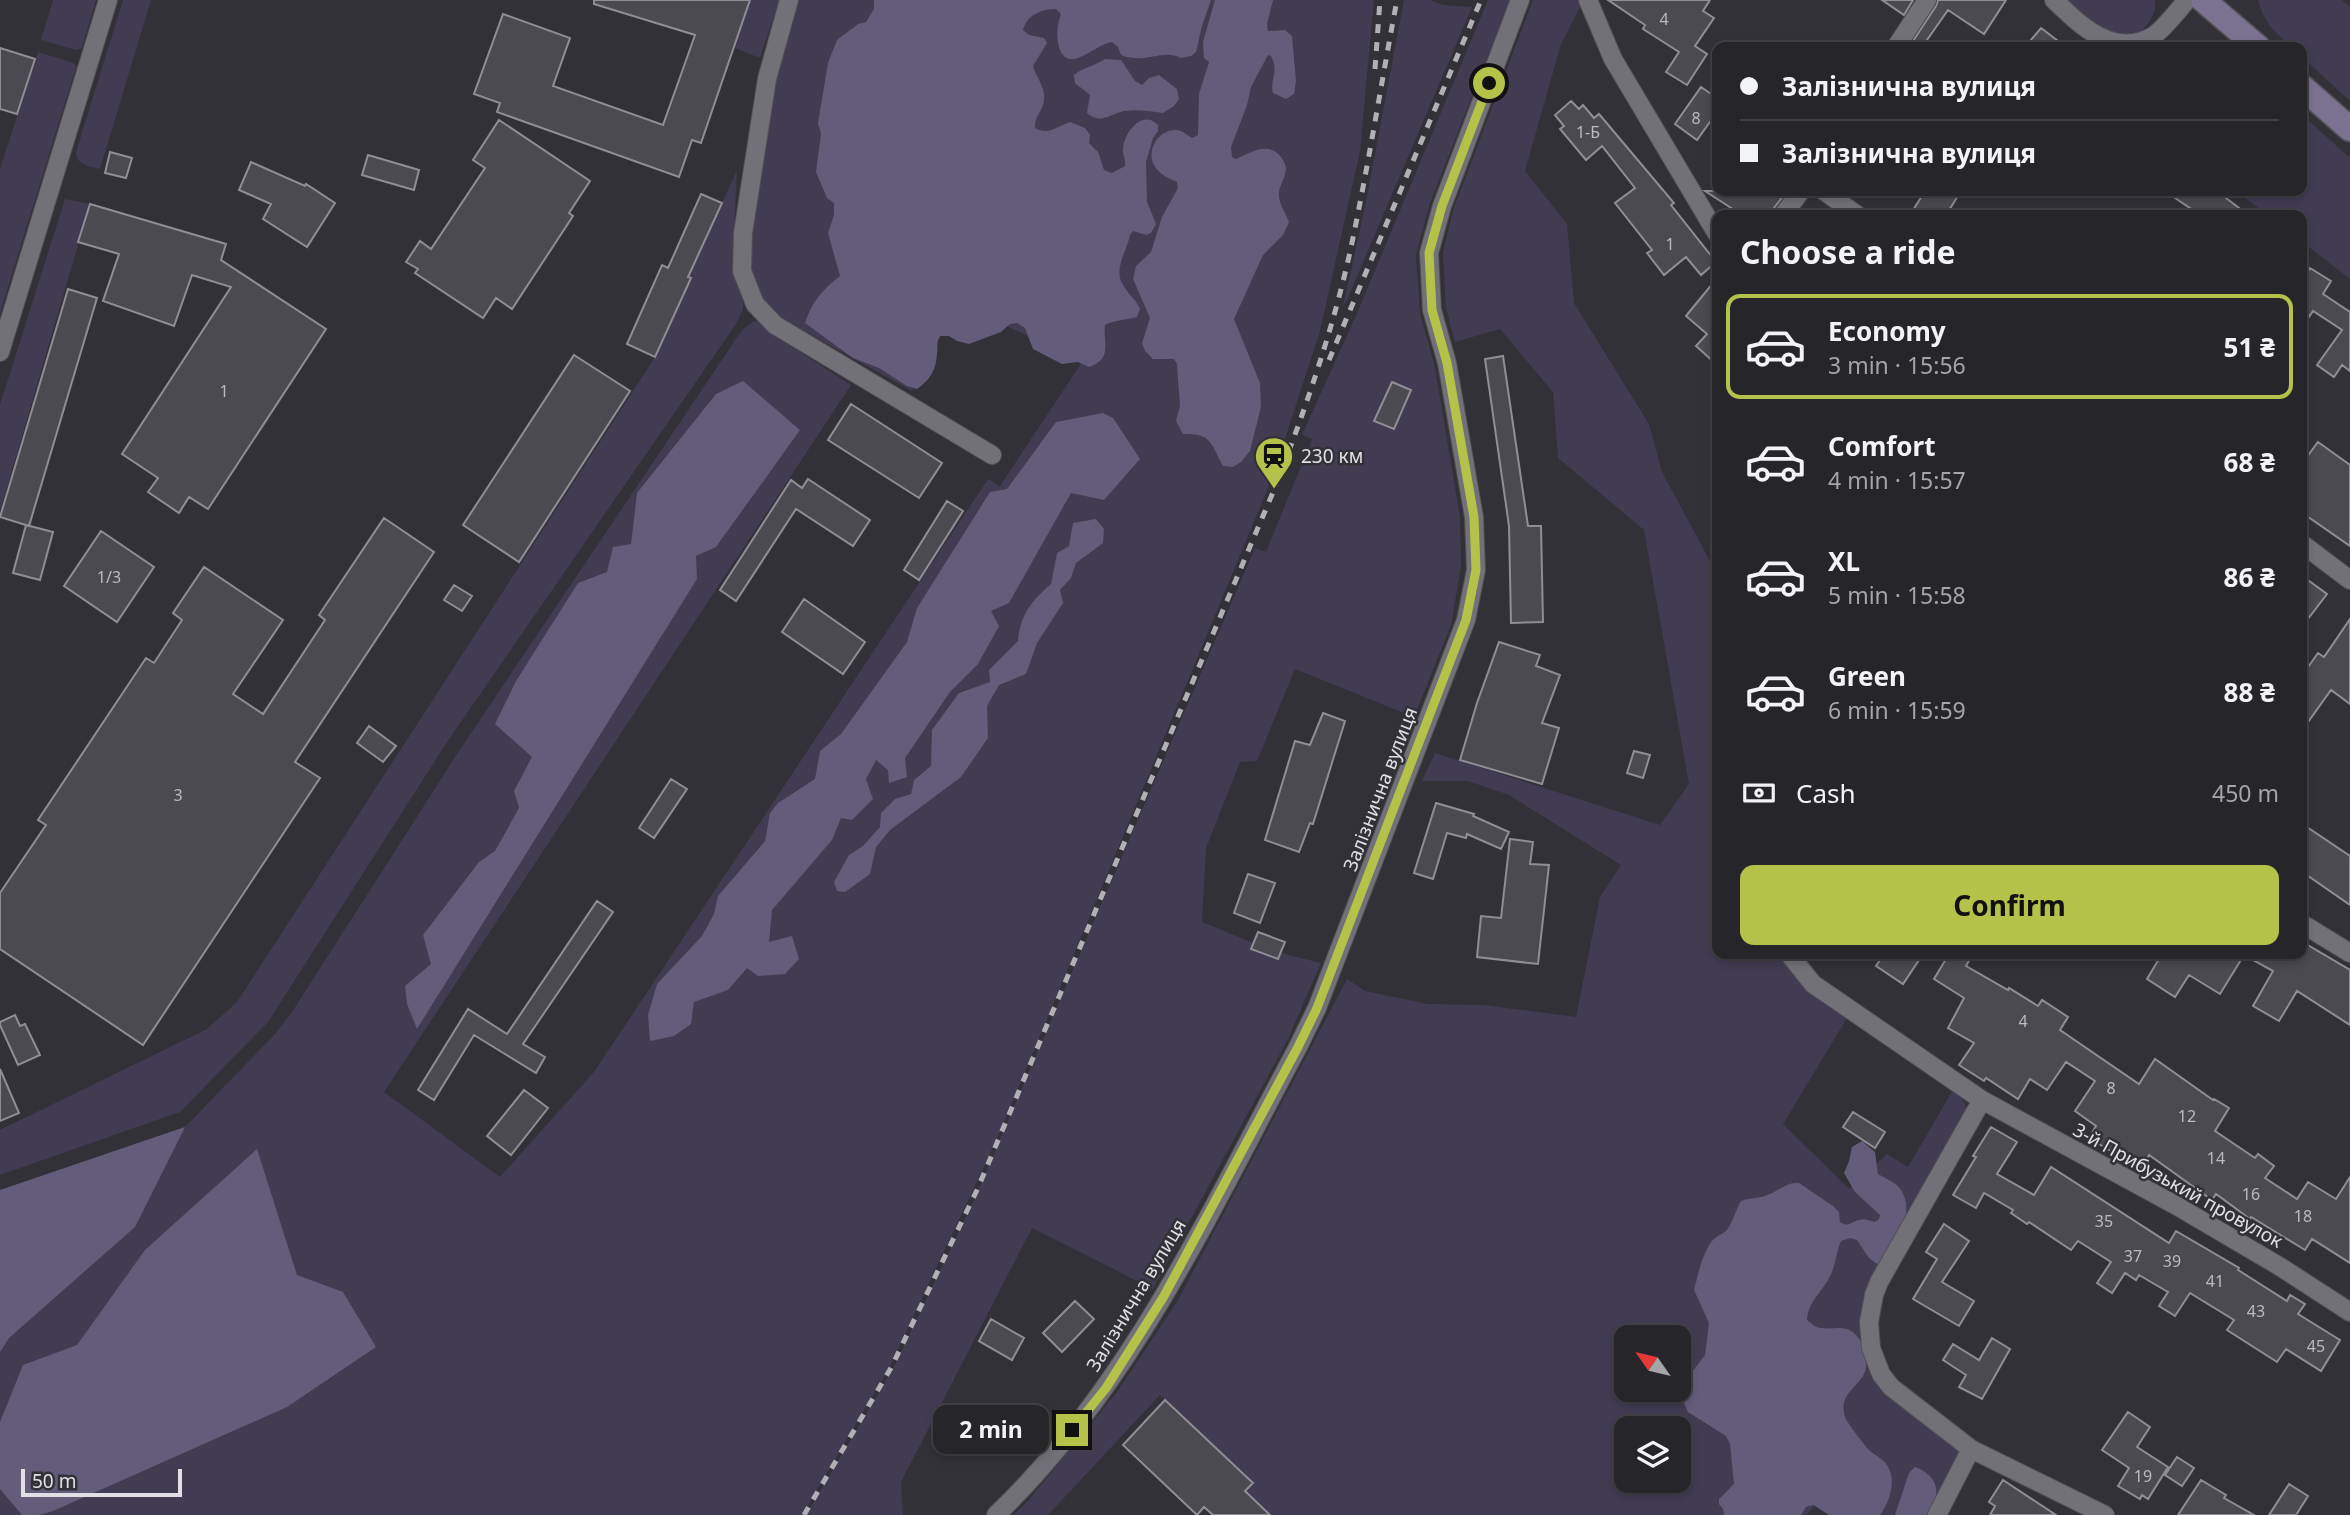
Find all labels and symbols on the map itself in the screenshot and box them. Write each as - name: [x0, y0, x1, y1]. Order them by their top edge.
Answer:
- house number: 4: [1659, 8, 1669, 30]
- route start: [1473, 67, 1505, 99]
- house number: 8: [1691, 107, 1701, 129]
- house number: 1-Б: [1576, 121, 1600, 143]
- house number: 1: [1665, 233, 1675, 255]
- house number: 1: [219, 380, 229, 402]
- station icon: 230 км: [1253, 435, 1295, 490]
- place label: 230 км: [1301, 443, 1363, 469]
- house number: 1/3: [97, 566, 121, 588]
- street label: Залізнична вулиця: [1337, 703, 1423, 875]
- house number: 3: [173, 784, 183, 806]
- house number: 4: [2018, 1010, 2028, 1032]
- house number: 8: [2106, 1077, 2116, 1099]
- house number: 12: [2178, 1105, 2196, 1127]
- street label: 3-й Прибузький провулок: [2069, 1116, 2287, 1254]
- house number: 14: [2207, 1147, 2225, 1169]
- house number: 16: [2242, 1183, 2260, 1205]
- house number: 18: [2294, 1205, 2312, 1227]
- house number: 35: [2095, 1210, 2113, 1232]
- street label: Залізнична вулиця: [1080, 1214, 1192, 1376]
- house number: 37: [2124, 1245, 2142, 1267]
- house number: 39: [2163, 1250, 2181, 1272]
- house number: 41: [2206, 1270, 2224, 1292]
- house number: 43: [2247, 1300, 2265, 1322]
- north arrow: [1614, 1325, 1690, 1402]
- house number: 45: [2307, 1335, 2325, 1357]
- callout: 2 min: [932, 1406, 1048, 1454]
- route end: [1056, 1414, 1088, 1446]
- house number: 19: [2134, 1465, 2152, 1487]
- scale bar: [21, 1466, 182, 1498]

